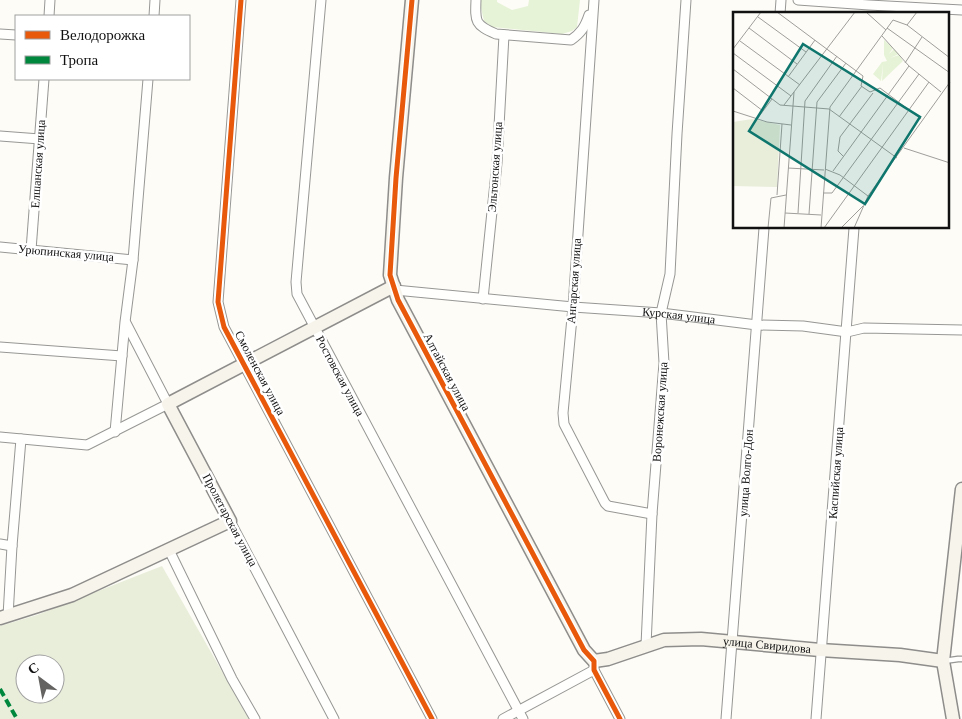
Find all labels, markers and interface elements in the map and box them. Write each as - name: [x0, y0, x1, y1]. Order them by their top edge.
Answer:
- inset map: [733, 12, 950, 229]
- legend: [15, 15, 190, 80]
- text: Велодорожка: [60, 27, 145, 43]
- text: Тропа: [60, 52, 99, 68]
- street label: Елшанская улица: [28, 119, 48, 209]
- street label: Эльтонская улица: [485, 121, 505, 213]
- street label: Ангарская улица: [564, 237, 584, 324]
- street label: Урюпинская улица: [18, 242, 115, 264]
- street label: Курская улица: [642, 305, 717, 327]
- street label: Смоленская улица: [232, 328, 288, 418]
- street label: Алтайская улица: [421, 331, 474, 414]
- street label: Ростовская улица: [313, 333, 367, 419]
- street label: Воронежская улица: [650, 361, 671, 463]
- street label: Каспийская улица: [826, 426, 846, 519]
- street label: улица Волго-Дон: [736, 428, 756, 517]
- street label: Пролетарская улица: [200, 471, 261, 569]
- street label: улица Свиридова: [723, 634, 812, 656]
- north arrow: [15, 654, 65, 704]
- text: С: [25, 659, 42, 677]

